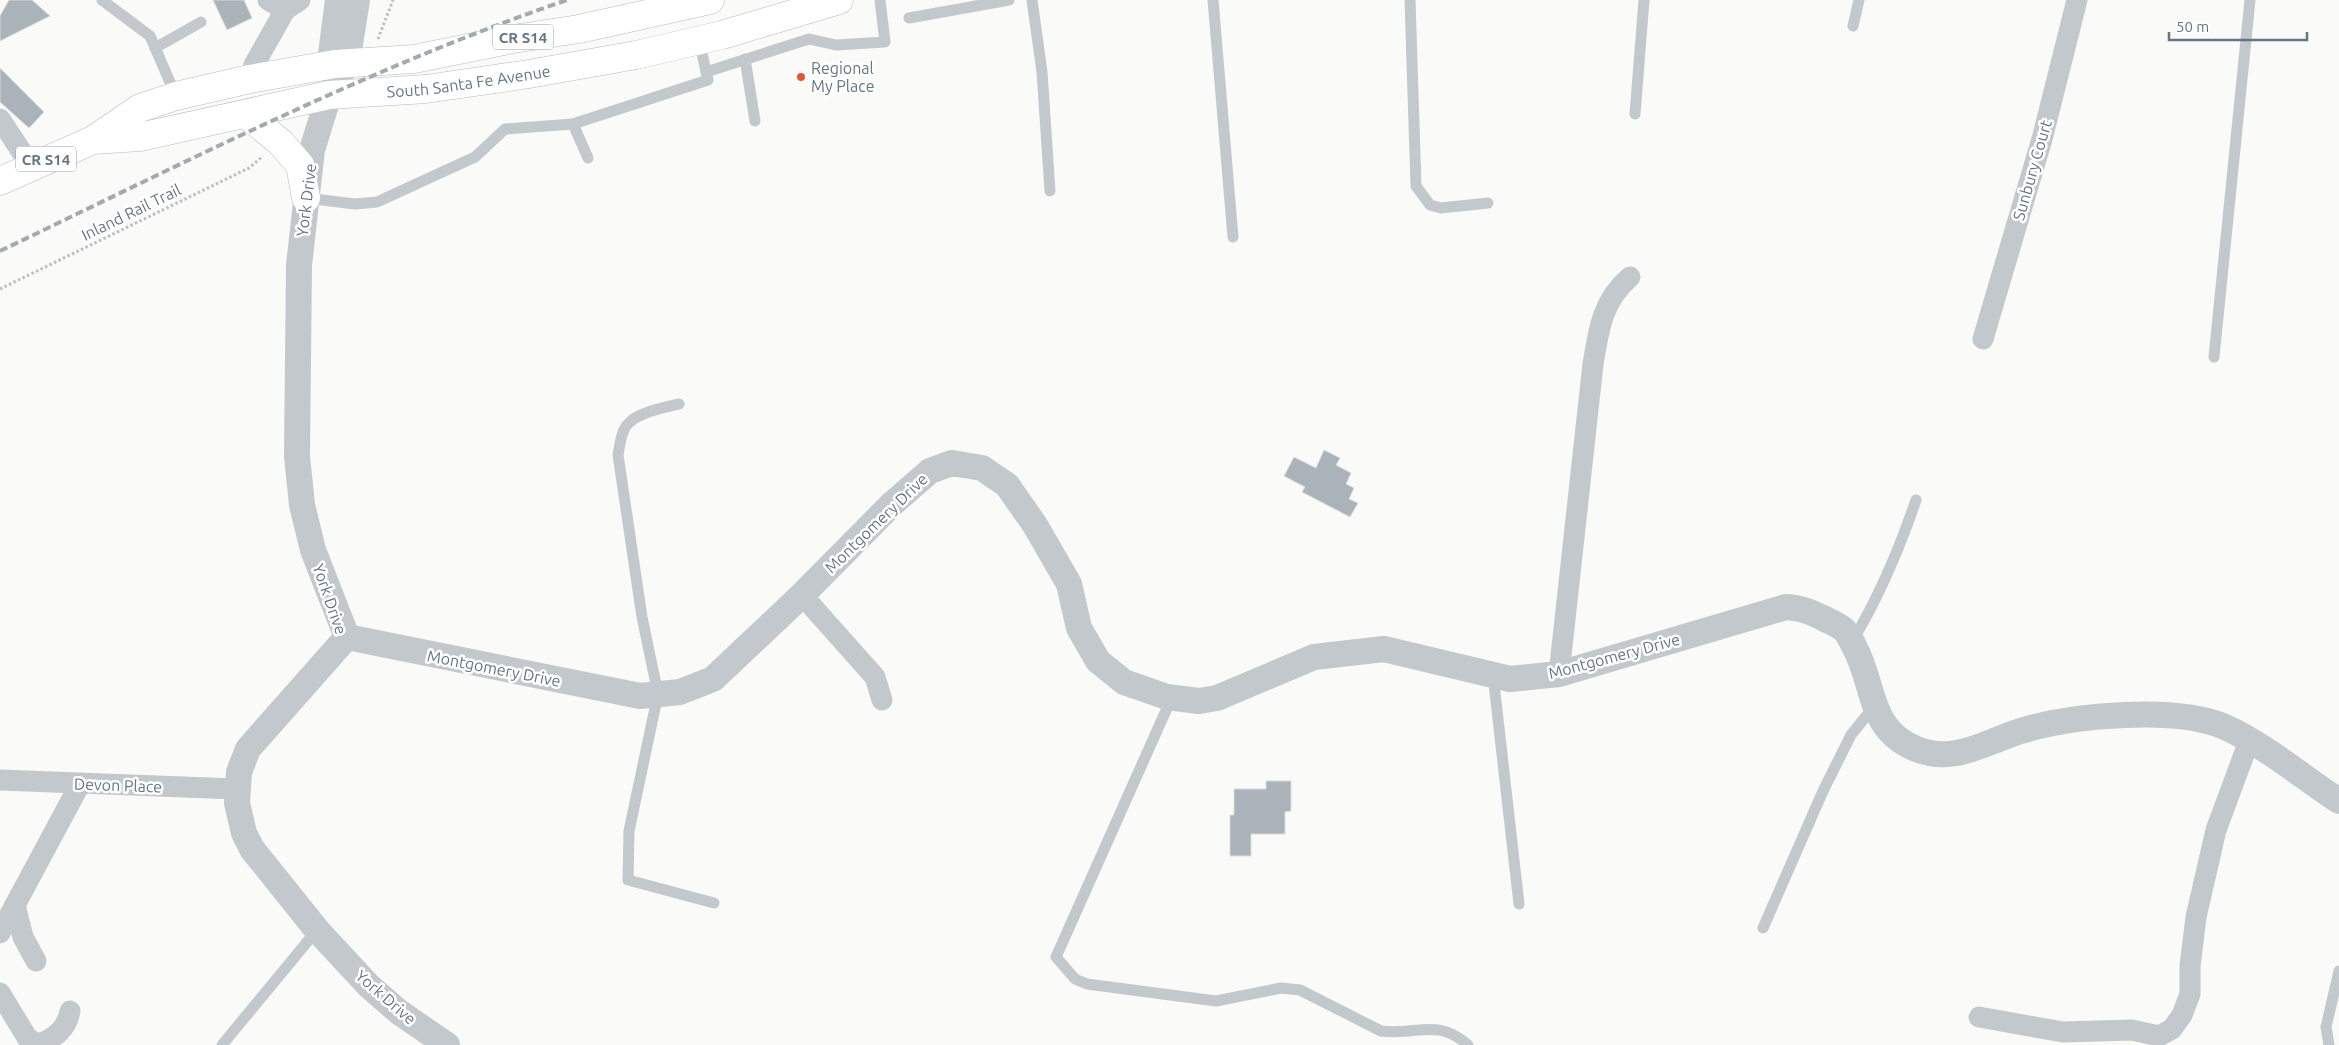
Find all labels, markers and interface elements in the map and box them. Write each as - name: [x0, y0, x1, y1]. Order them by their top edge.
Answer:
- scale bar: [2169, 10, 2306, 42]
- text: 50 m: [2176, 18, 2209, 35]
- road number: CR S14: [493, 24, 553, 50]
- place label: Regional My Place: [811, 59, 875, 95]
- street label: South Santa Fe Avenue: [386, 61, 552, 100]
- marker: Regional My Place: [795, 71, 807, 83]
- street label: Sunbury Court: [2009, 117, 2055, 222]
- road number: CR S14: [16, 146, 76, 172]
- street label: York Drive: [293, 162, 319, 238]
- street label: Inland Rail Trail: [78, 180, 184, 244]
- street label: Montgomery Drive: [821, 469, 931, 577]
- street label: York Drive: [310, 561, 350, 637]
- street label: Montgomery Drive: [1546, 630, 1682, 682]
- street label: Montgomery Drive: [426, 646, 562, 690]
- street label: Devon Place: [74, 774, 162, 796]
- street label: York Drive: [352, 966, 420, 1028]

